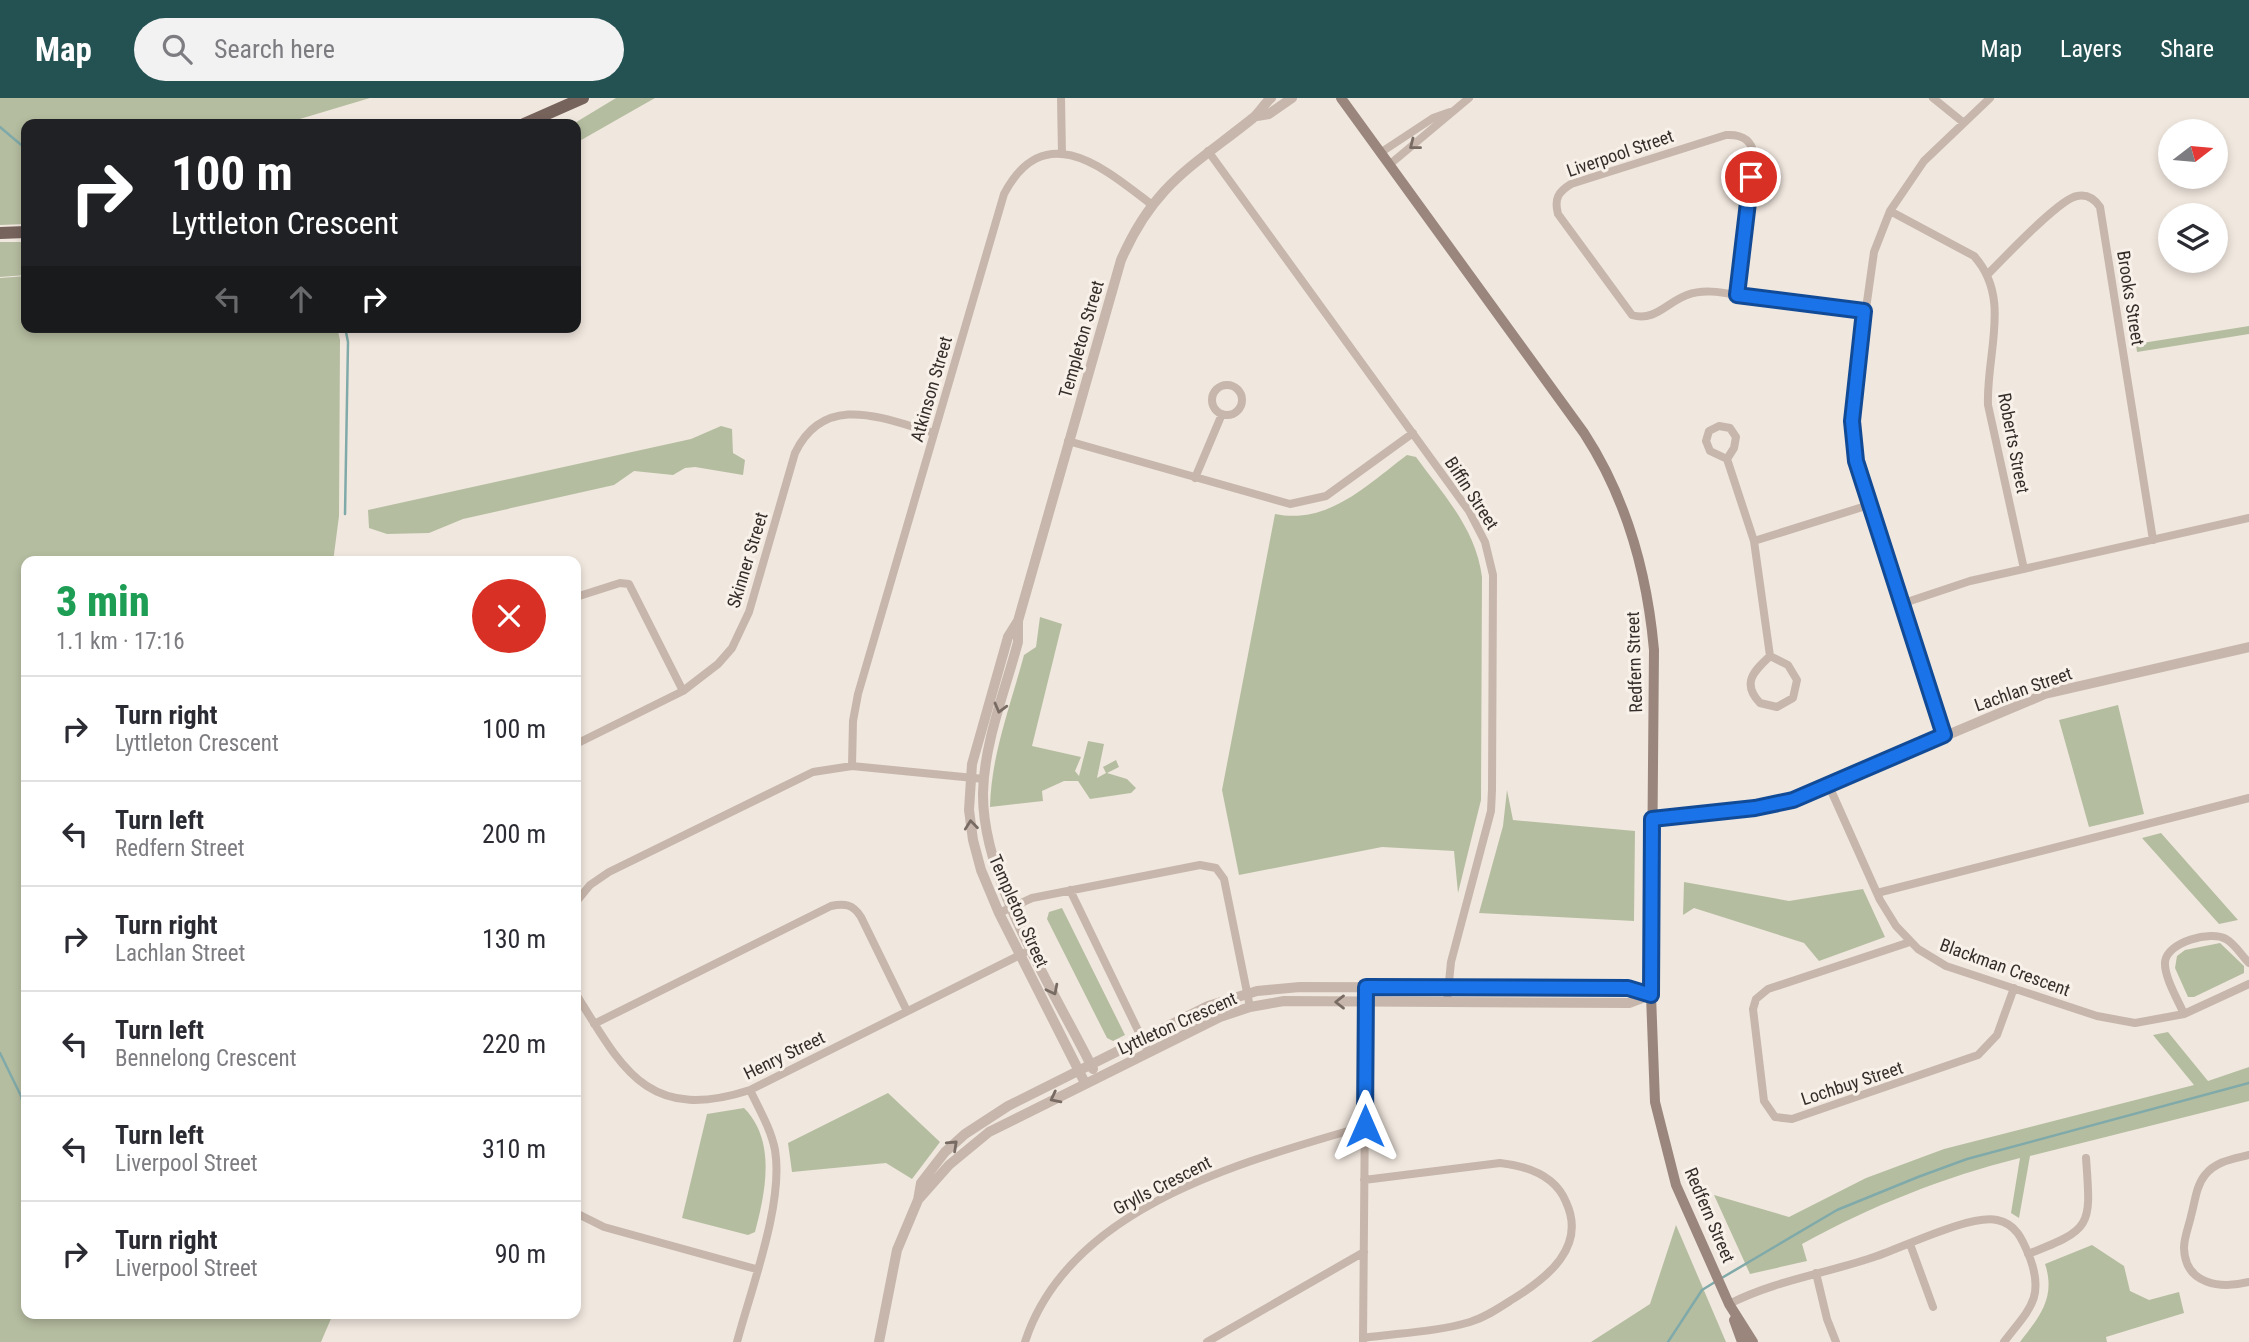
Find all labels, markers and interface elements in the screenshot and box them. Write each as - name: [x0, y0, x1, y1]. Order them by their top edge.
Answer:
- search box: [134, 18, 624, 81]
- text: Map: [35, 30, 92, 69]
- icon: search: [158, 30, 196, 68]
- text: Search here: [214, 34, 335, 64]
- text: Map: [1981, 35, 2022, 63]
- text: Layers: [2060, 35, 2122, 63]
- text: Share: [2160, 35, 2214, 63]
- north arrow: [2158, 119, 2228, 189]
- map controls: [2158, 119, 2228, 273]
- street label: Liverpool Street: [1564, 125, 1676, 181]
- one-way arrow: [1409, 137, 1422, 150]
- text: 100 m: [171, 145, 293, 202]
- icon: right: [56, 147, 147, 238]
- pin: [1721, 147, 1781, 207]
- icon: arrive: [1732, 158, 1770, 196]
- button: layers: [2158, 203, 2228, 273]
- text: Lyttleton Crescent: [171, 204, 399, 242]
- street label: Brooks Street: [2113, 249, 2149, 347]
- street label: Templeton Street: [1054, 278, 1108, 400]
- icon: left: [209, 280, 247, 318]
- icon: ahead: [282, 280, 320, 318]
- icon: right: [355, 280, 393, 318]
- street label: Atkinson Street: [906, 334, 956, 444]
- street label: Roberts Street: [1994, 391, 2034, 495]
- street label: Biffin Street: [1441, 453, 1503, 533]
- street label: Skinner Street: [722, 509, 772, 611]
- text: 3 min: [56, 577, 150, 626]
- button: close: [472, 579, 546, 653]
- street label: Redfern Street: [1622, 611, 1646, 713]
- text: 1.1 km · 17:16: [56, 628, 185, 655]
- street label: Lachlan Street: [1971, 662, 2075, 716]
- text: Turn right: [115, 700, 217, 730]
- one-way arrow: [994, 702, 1008, 714]
- icon: right: [56, 710, 94, 748]
- text: 100 m: [482, 714, 546, 744]
- text: Lyttleton Crescent: [115, 730, 279, 757]
- text: Turn left: [115, 805, 204, 835]
- icon: left: [56, 815, 94, 853]
- text: 200 m: [482, 819, 546, 849]
- one-way arrow: [964, 819, 979, 831]
- text: Redfern Street: [115, 835, 245, 862]
- street label: Templeton Street: [985, 851, 1053, 971]
- text: Turn right: [115, 910, 217, 940]
- icon: right: [56, 920, 94, 958]
- text: 130 m: [482, 924, 546, 954]
- street label: Blackman Crescent: [1937, 934, 2073, 1000]
- text: Lachlan Street: [115, 940, 245, 967]
- one-way arrow: [1045, 983, 1059, 995]
- street label: Lyttleton Crescent: [1114, 987, 1240, 1059]
- one-way arrow: [1335, 994, 1346, 1009]
- text: Turn left: [115, 1015, 204, 1045]
- icon: left: [56, 1025, 94, 1063]
- street label: Henry Street: [740, 1026, 828, 1084]
- text: 220 m: [482, 1029, 546, 1059]
- text: Bennelong Crescent: [115, 1045, 296, 1072]
- street label: Lochbuy Street: [1798, 1057, 1906, 1109]
- position arrow: [1328, 1089, 1402, 1163]
- one-way arrow: [1050, 1090, 1062, 1104]
- text: Turn left: [115, 1120, 204, 1150]
- icon: left: [56, 1130, 94, 1168]
- text: 310 m: [482, 1134, 546, 1164]
- one-way arrow: [945, 1140, 958, 1153]
- text: Liverpool Street: [115, 1150, 258, 1177]
- street label: Grylls Crescent: [1109, 1151, 1215, 1219]
- street label: Redfern Street: [1681, 1164, 1739, 1266]
- text: Turn right: [115, 1225, 217, 1255]
- icon: right: [56, 1235, 94, 1273]
- text: 90 m: [495, 1239, 546, 1269]
- text: Liverpool Street: [115, 1255, 258, 1282]

